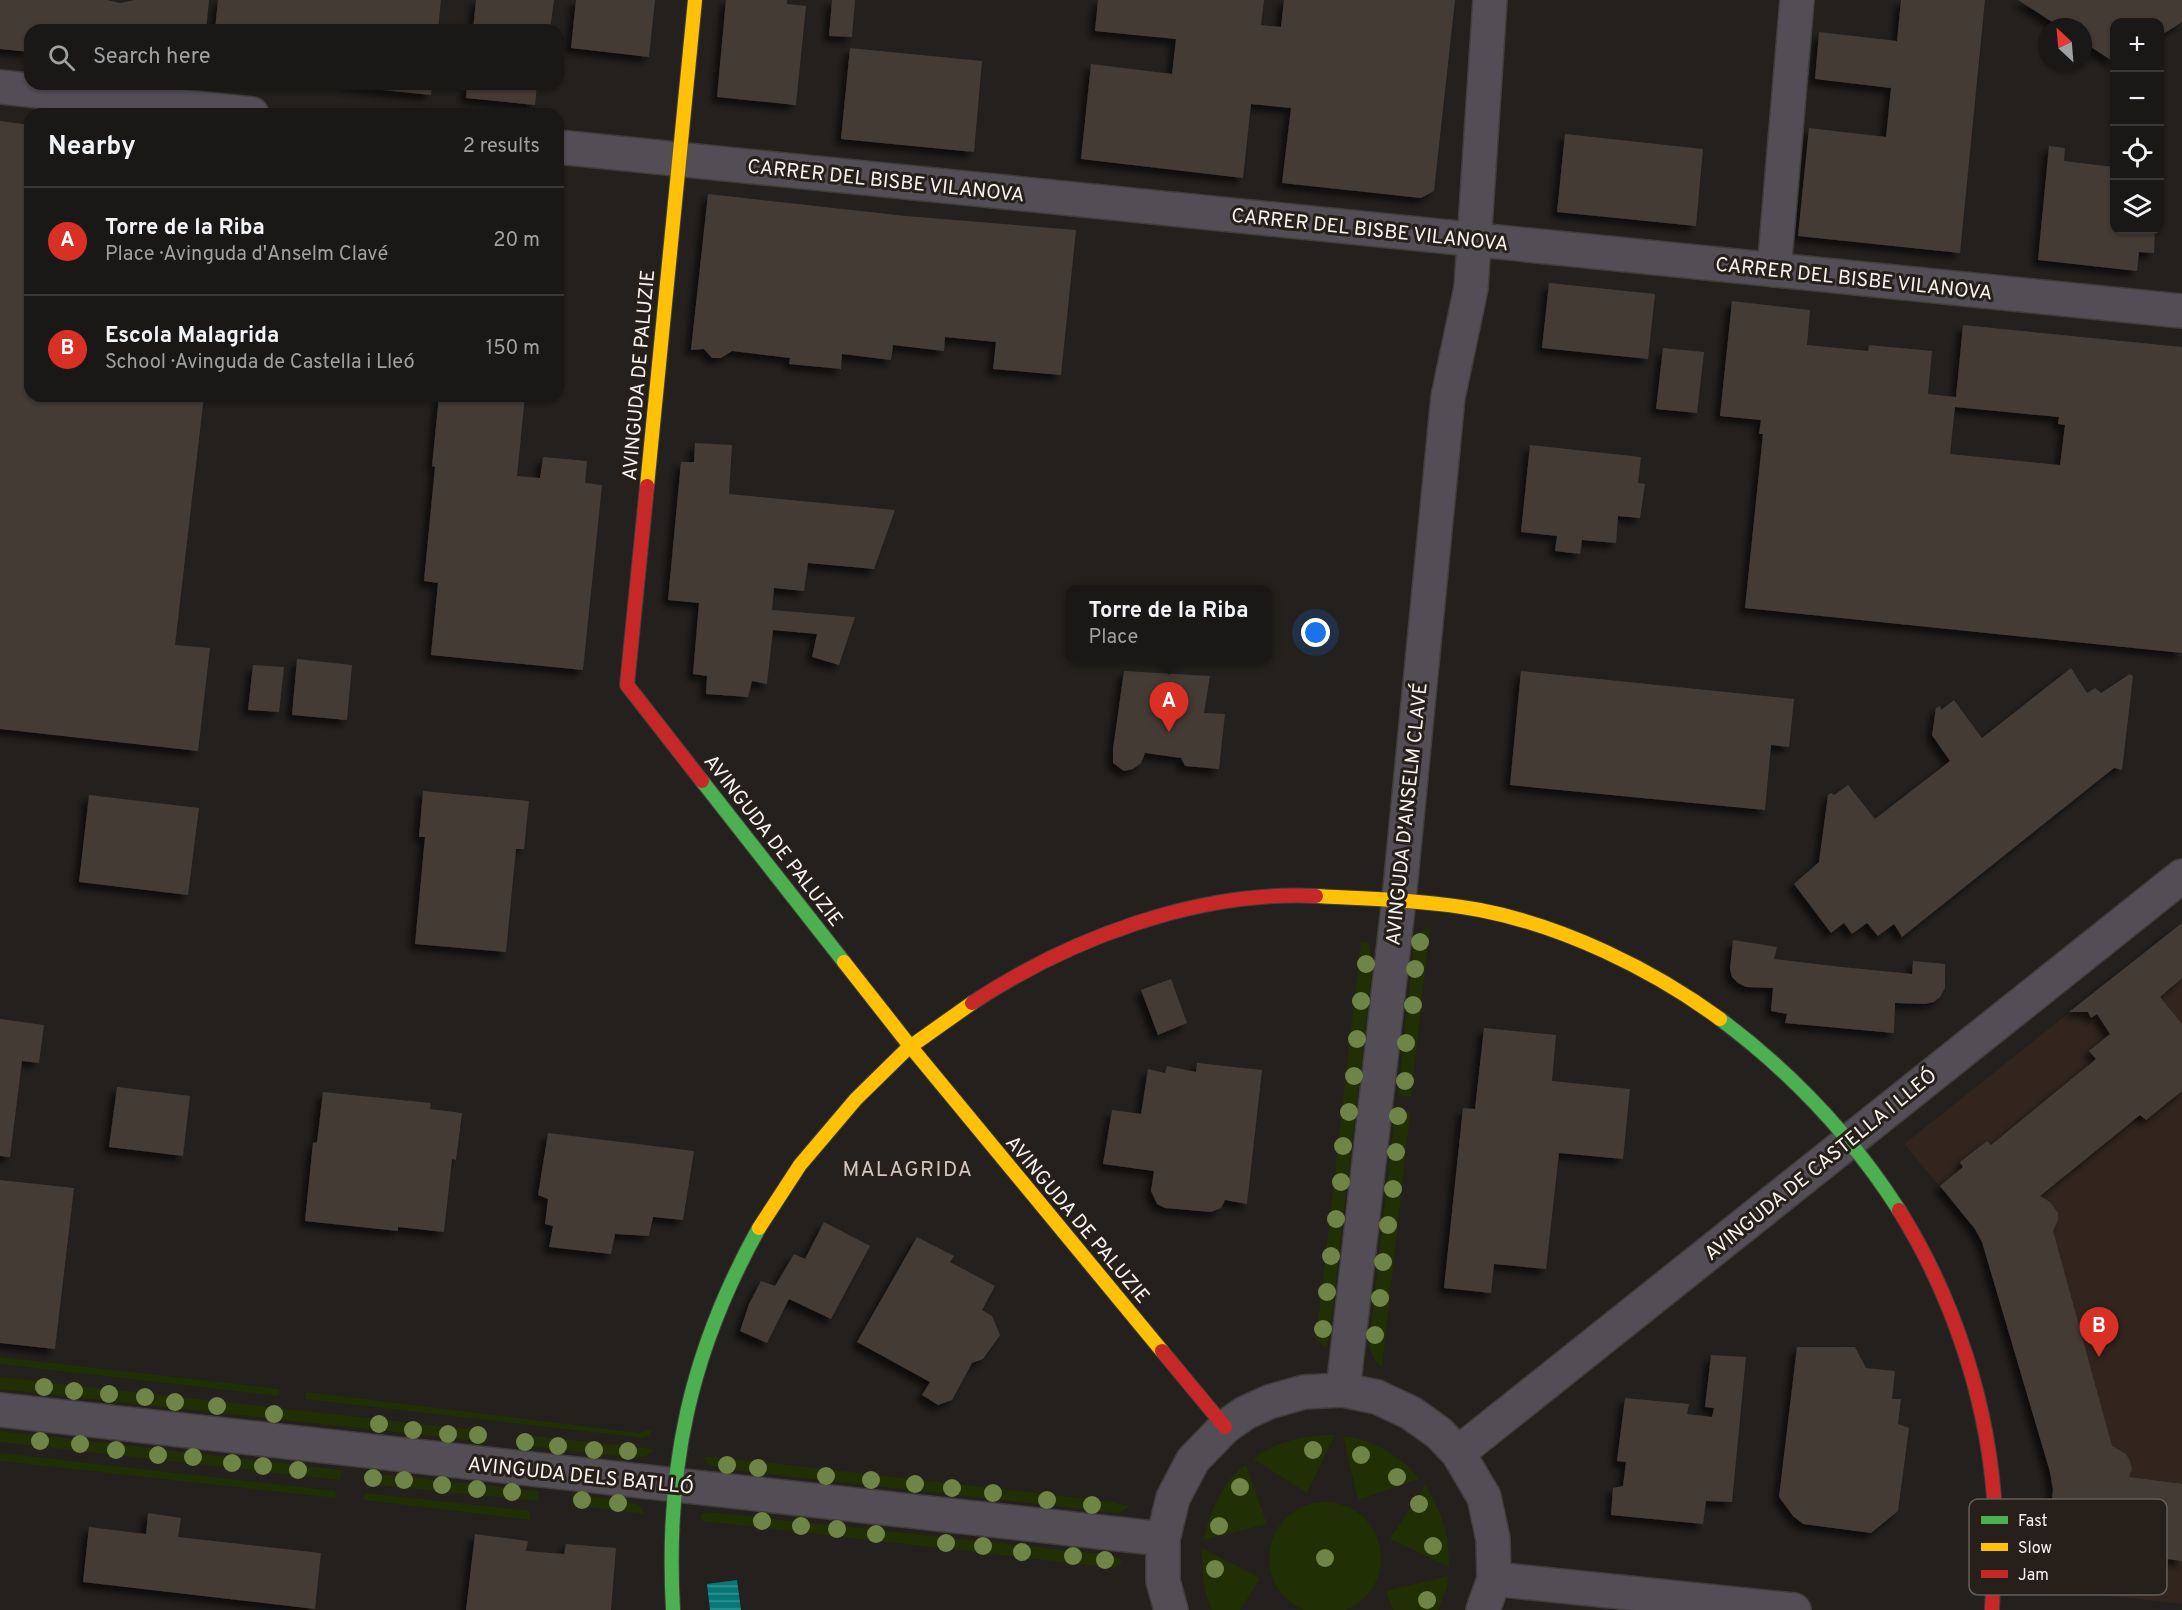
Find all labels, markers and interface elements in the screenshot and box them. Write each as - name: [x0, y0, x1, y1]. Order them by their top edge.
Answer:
- north arrow: [2038, 18, 2092, 72]
- map controls: [2110, 18, 2164, 234]
- button: +: [2110, 18, 2164, 72]
- search box: [24, 24, 564, 90]
- icon: search: [45, 41, 78, 74]
- text: Search here: [93, 44, 211, 71]
- button: −: [2110, 72, 2164, 126]
- button: locate: [2110, 126, 2164, 180]
- text: Nearby: [48, 131, 136, 164]
- text: 2 results: [463, 134, 540, 160]
- street label: CARRER DEL BISBE VILANOVA: [746, 155, 1026, 209]
- button: layers: [2110, 180, 2164, 234]
- street label: CARRER DEL BISBE VILANOVA: [1230, 204, 1510, 258]
- text: Torre de la Riba: [105, 215, 265, 242]
- text: A: [60, 228, 75, 254]
- text: 20 m: [493, 228, 540, 254]
- text: Place · Avinguda d'Anselm Clavé: [105, 242, 388, 268]
- street label: CARRER DEL BISBE VILANOVA: [1714, 253, 1994, 307]
- street label: AVINGUDA DE PALUZIE: [618, 269, 662, 482]
- text: Escola Malagrida: [105, 323, 279, 350]
- text: B: [61, 336, 74, 362]
- text: 150 m: [486, 336, 540, 362]
- text: School · Avinguda de Castella i Lleó: [105, 350, 415, 376]
- popup: [1065, 585, 1272, 663]
- text: Torre de la Riba: [1089, 598, 1248, 625]
- your location: [1301, 618, 1330, 647]
- text: Place: [1089, 625, 1138, 651]
- street label: AVINGUDA D'ANSELM CLAVÉ: [1379, 681, 1435, 947]
- pin: A: [1150, 682, 1188, 732]
- street label: AVINGUDA DE PALUZIE: [697, 750, 848, 933]
- street label: AVINGUDA DE CASTELLA I LLEÓ: [1698, 1062, 1943, 1268]
- street label: AVINGUDA DE PALUZIE: [999, 1131, 1154, 1310]
- district label: MALAGRIDA: [842, 1157, 974, 1184]
- pin: B: [2080, 1308, 2118, 1357]
- street label: AVINGUDA DELS BATLLÓ: [466, 1450, 695, 1502]
- legend: [1969, 1499, 2167, 1595]
- text: Fast: [2018, 1512, 2048, 1532]
- text: Slow: [2018, 1539, 2052, 1559]
- text: Jam: [2018, 1566, 2049, 1586]

